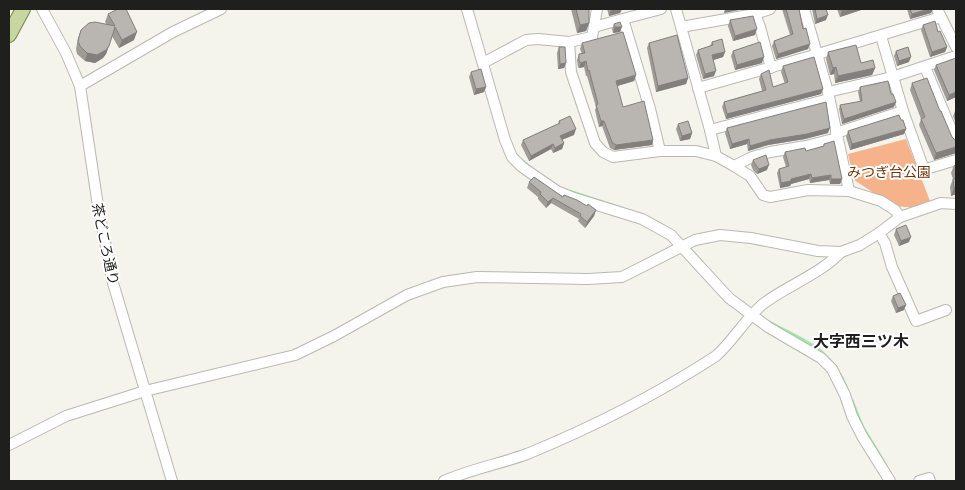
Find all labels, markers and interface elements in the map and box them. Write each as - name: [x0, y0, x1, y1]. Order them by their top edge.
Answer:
- park label: みつぎ台公園: [847, 162, 931, 181]
- street label: 茶どころ通り: [88, 201, 124, 287]
- district label: 大字西三ツ木: [813, 330, 909, 352]

